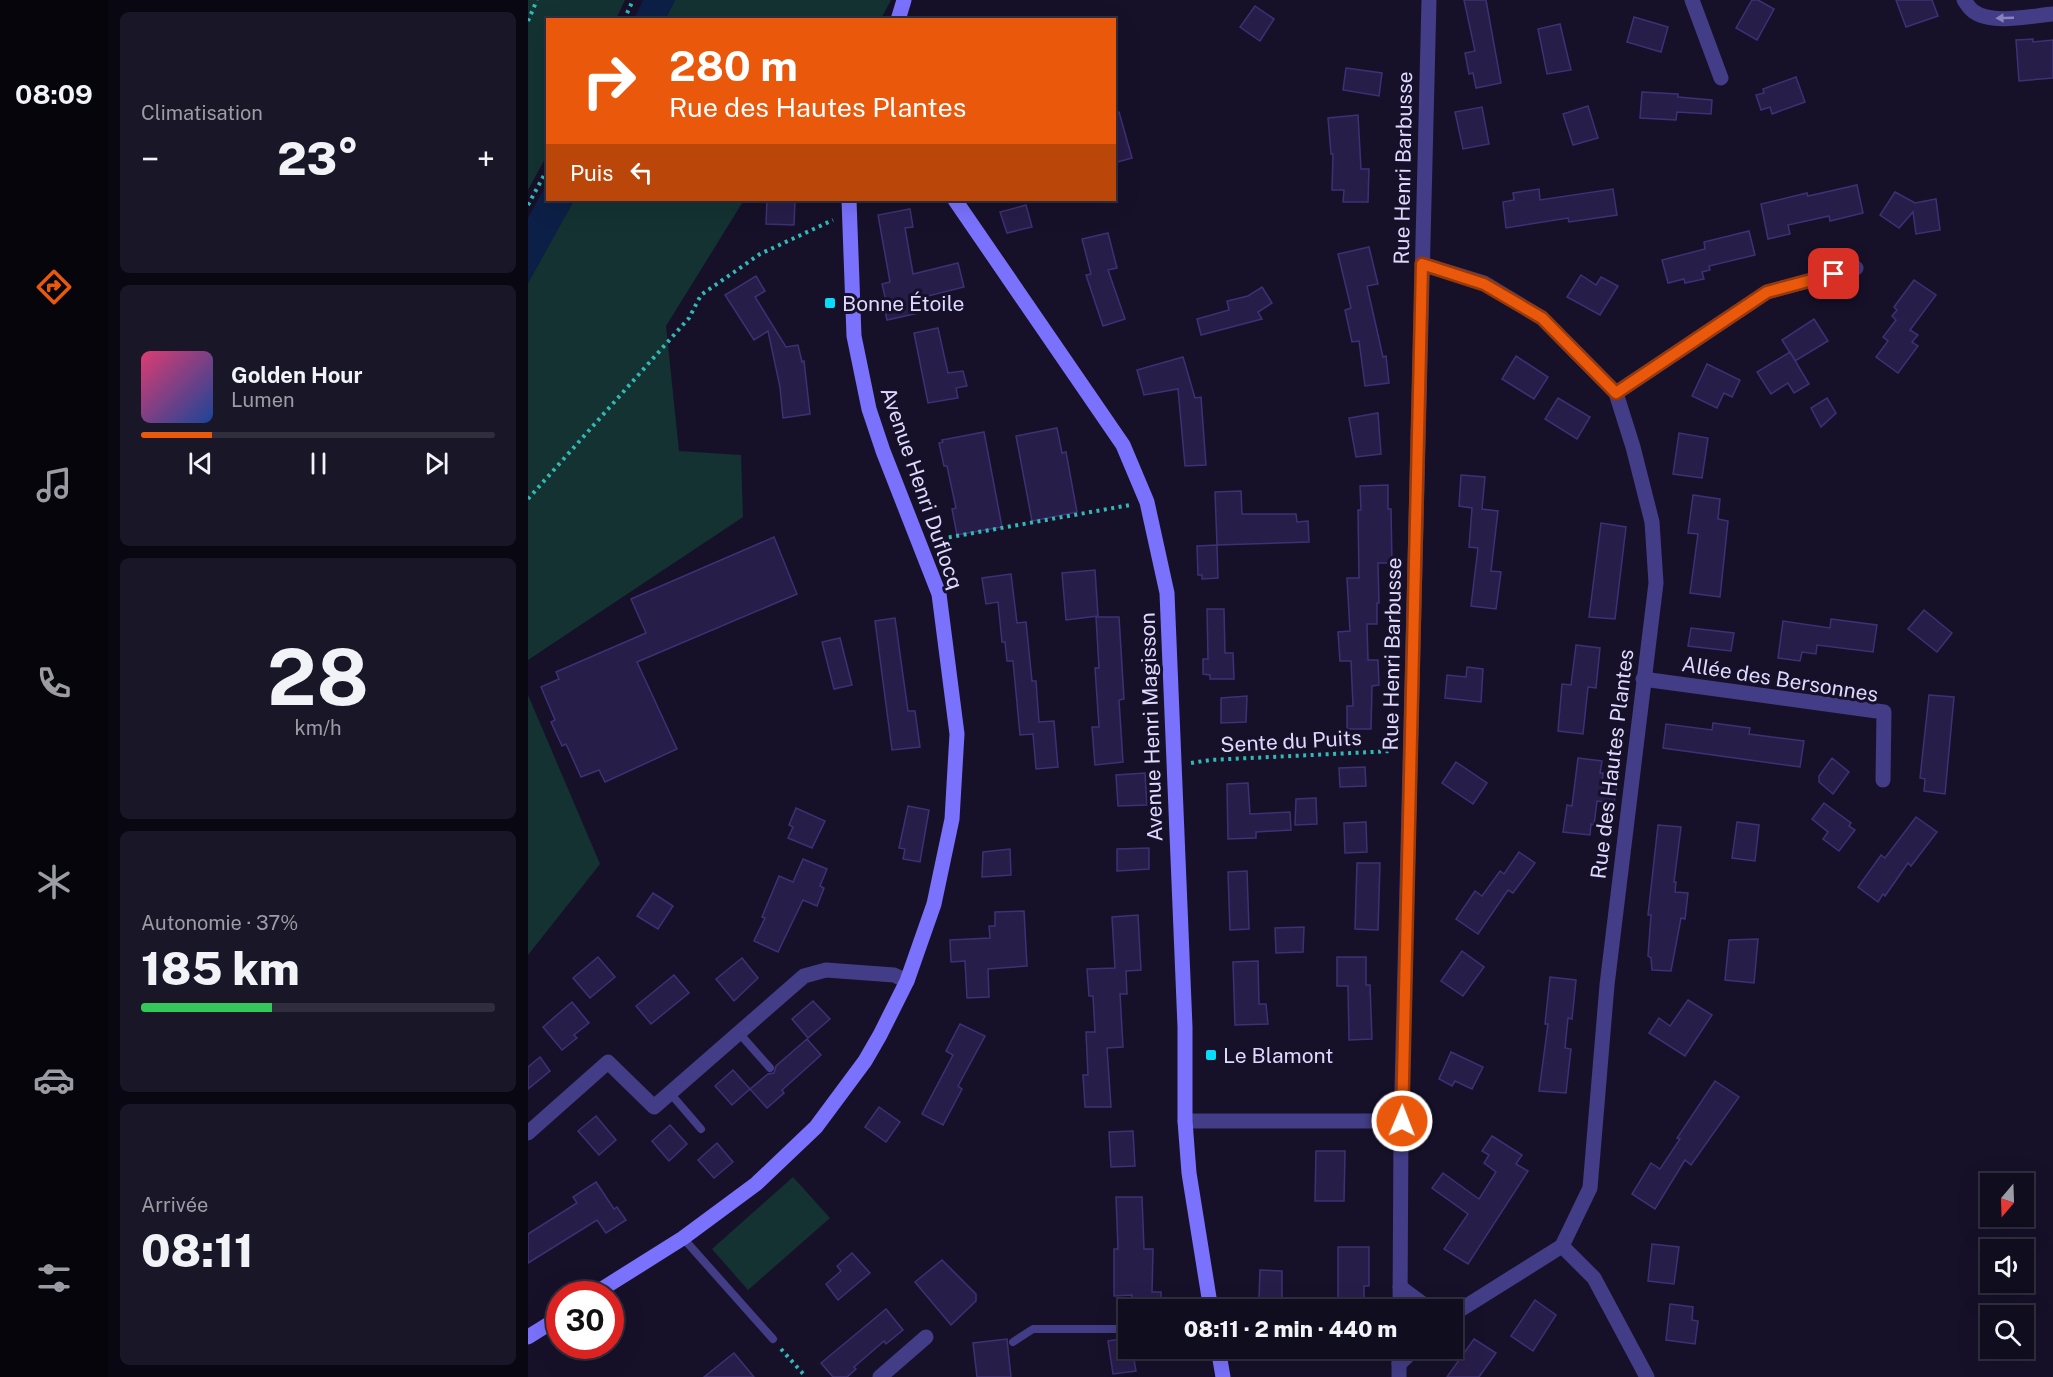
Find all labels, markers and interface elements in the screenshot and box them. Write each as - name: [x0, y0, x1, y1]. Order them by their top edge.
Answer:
- one-way arrow: [1996, 13, 2015, 22]
- text: 280 m: [669, 41, 798, 90]
- icon: right: [570, 42, 648, 120]
- street label: Rue Henri Barbusse: [1389, 71, 1417, 265]
- text: 08:09: [15, 78, 93, 110]
- text: Rue des Hautes Plantes: [669, 91, 966, 123]
- text: Climatisation: [141, 101, 263, 125]
- text: 23°: [277, 132, 359, 185]
- text: −: [141, 140, 159, 178]
- text: +: [477, 140, 495, 178]
- icon: left: [625, 156, 658, 189]
- text: Puis: [570, 160, 613, 186]
- pin: [1808, 248, 1859, 299]
- icon: arrive: [1817, 257, 1850, 290]
- icon: directions: [33, 266, 75, 308]
- place label: Bonne Étoile: [842, 291, 964, 316]
- marker: Bonne Étoile: [823, 296, 837, 310]
- text: Golden Hour: [231, 362, 362, 388]
- street label: Avenue Henri Duflocq: [876, 384, 968, 592]
- text: Lumen: [231, 388, 295, 412]
- icon: previous: [184, 447, 217, 480]
- icon: pause: [302, 447, 335, 480]
- icon: next: [420, 447, 453, 480]
- icon: music: [33, 464, 75, 506]
- street label: Rue Henri Barbusse: [1378, 557, 1406, 751]
- street label: Avenue Henri Magisson: [1135, 612, 1167, 842]
- text: 28: [267, 631, 369, 723]
- street label: Rue des Hautes Plantes: [1586, 648, 1638, 880]
- street label: Allée des Bersonnes: [1680, 651, 1880, 707]
- icon: phone: [33, 662, 75, 704]
- text: km/h: [294, 716, 342, 740]
- street label: Sente du Puits: [1220, 725, 1362, 757]
- icon: climate: [33, 861, 75, 903]
- text: Autonomie · 37%: [141, 911, 298, 935]
- text: 185 km: [141, 942, 300, 995]
- place label: Le Blamont: [1223, 1043, 1333, 1068]
- marker: Le Blamont: [1204, 1048, 1218, 1062]
- icon: car: [33, 1059, 75, 1101]
- position arrow: [1370, 1089, 1434, 1153]
- north arrow: [1980, 1173, 2034, 1227]
- map controls: [1980, 1173, 2034, 1359]
- text: Arrivée: [141, 1193, 208, 1217]
- text: 08:11: [141, 1224, 254, 1277]
- button: sound: [1980, 1239, 2034, 1293]
- icon: filters: [33, 1257, 75, 1299]
- speed limit sign: 30: [546, 1281, 624, 1359]
- button: search: [1980, 1305, 2034, 1359]
- text: 08:11 · 2 min · 440 m: [1184, 1316, 1397, 1342]

